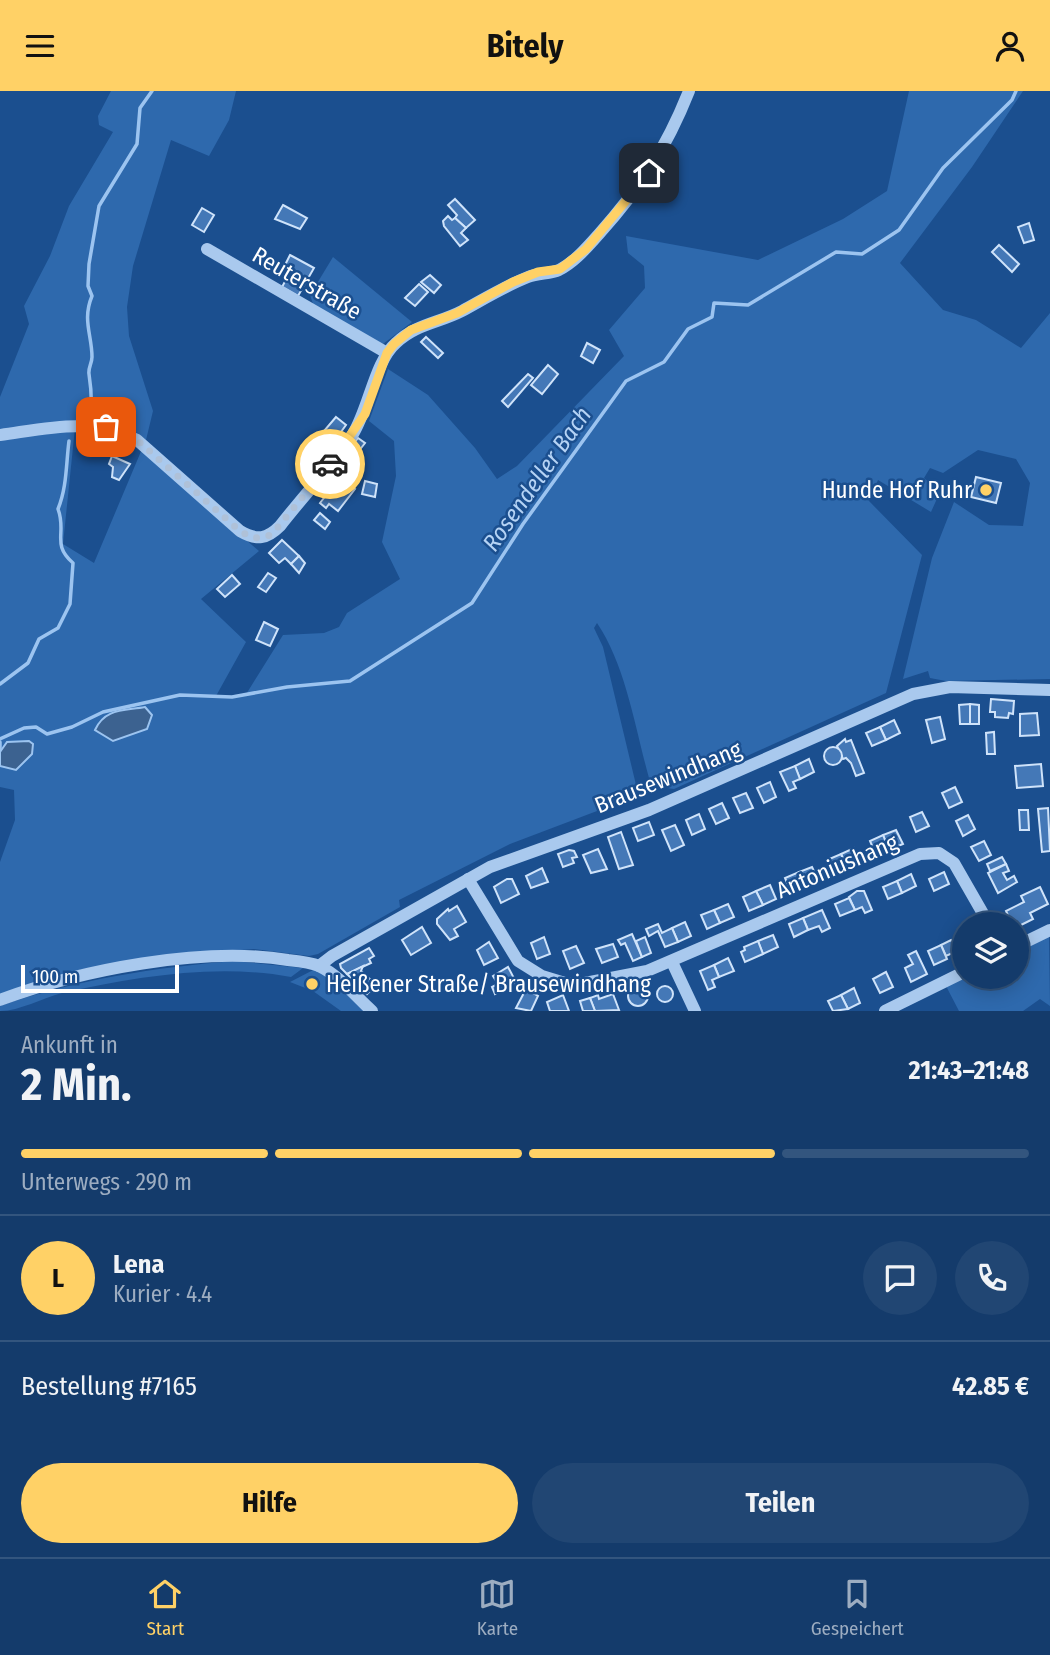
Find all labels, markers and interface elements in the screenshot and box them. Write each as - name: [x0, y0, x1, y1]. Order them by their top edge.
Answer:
- icon: menu: [21, 27, 59, 65]
- text: Bitely: [487, 27, 563, 65]
- icon: person: [991, 27, 1029, 65]
- pin: [619, 143, 679, 203]
- icon: home: [630, 154, 668, 192]
- street label: Reuterstraße: [247, 241, 367, 325]
- pin: [76, 397, 136, 457]
- water label: Rosendeller Bach: [477, 402, 597, 556]
- icon: bag: [87, 408, 125, 446]
- courier: [295, 429, 365, 499]
- icon: car: [311, 445, 349, 483]
- place label: Hunde Hof Ruhr: [822, 476, 972, 504]
- marker: Hunde Hof Ruhr: [978, 482, 994, 498]
- street label: Brausewindhang: [590, 735, 746, 819]
- street label: Antoniushang: [772, 828, 902, 904]
- map controls: [952, 912, 1029, 989]
- button: layers: [952, 912, 1029, 989]
- scale bar: [21, 962, 178, 994]
- text: 100 m: [32, 965, 78, 988]
- place label: Heißener Straße/ Brausewindhang: [326, 970, 651, 998]
- marker: Heißener Straße/ Brausewindhang: [304, 976, 320, 992]
- text: Ankunft in: [21, 1031, 118, 1059]
- text: 21:43–21:48: [909, 1055, 1029, 1086]
- text: 2 Min.: [21, 1057, 132, 1112]
- text: Unterwegs · 290 m: [21, 1168, 192, 1196]
- button: chat: [863, 1241, 937, 1315]
- button: phone: [955, 1241, 1029, 1315]
- text: Lena: [113, 1249, 164, 1280]
- text: L: [52, 1263, 64, 1294]
- text: Kurier · 4.4: [113, 1280, 212, 1308]
- text: Bestellung #7165: [21, 1371, 197, 1402]
- text: 42.85 €: [952, 1371, 1029, 1402]
- button: Hilfe: [21, 1463, 518, 1543]
- button: Teilen: [532, 1463, 1029, 1543]
- tab: Start: [146, 1575, 184, 1640]
- tab: Karte: [477, 1575, 518, 1640]
- tab: Gespeichert: [811, 1575, 904, 1640]

